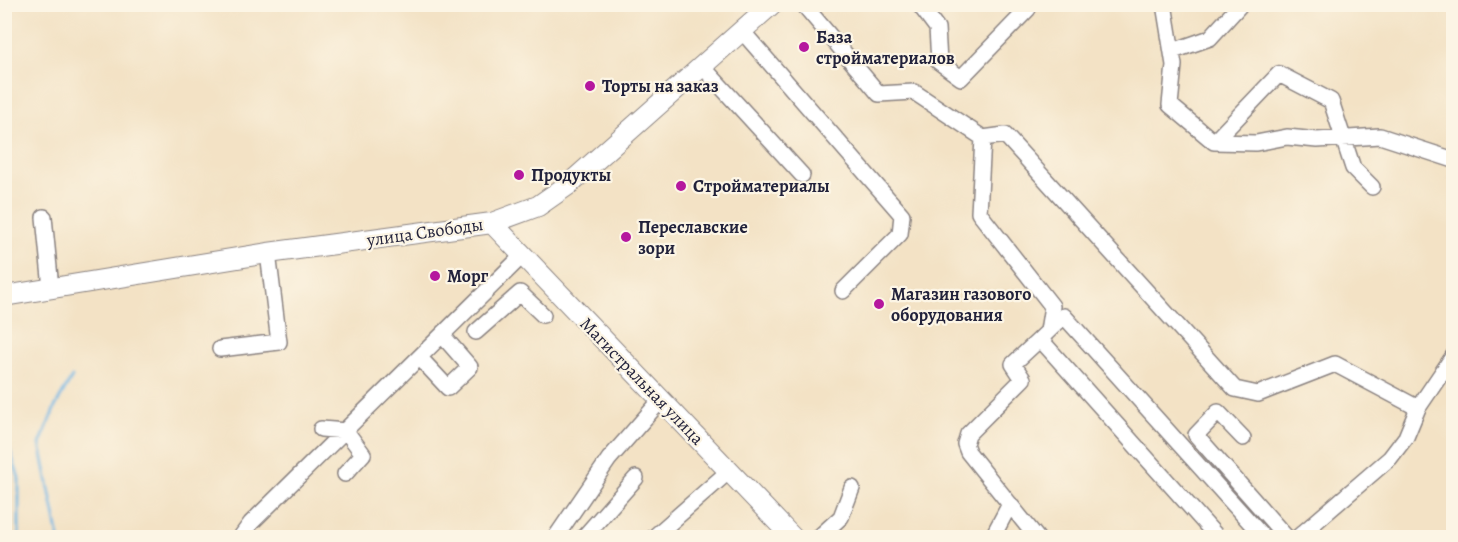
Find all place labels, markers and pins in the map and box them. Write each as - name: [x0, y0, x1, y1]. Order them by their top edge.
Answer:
- place label: База стройматериалов: [816, 25, 955, 70]
- marker: База стройматериалов: [797, 40, 811, 54]
- place label: Торты на заказ: [602, 74, 719, 98]
- marker: Торты на заказ: [583, 79, 597, 93]
- place label: Продукты: [531, 163, 611, 187]
- marker: Продукты: [512, 168, 526, 182]
- place label: Стройматериалы: [693, 174, 830, 198]
- marker: Стройматериалы: [674, 179, 688, 193]
- place label: Переславские зори: [638, 215, 748, 260]
- marker: Переславские зори: [619, 230, 633, 244]
- place label: Морг: [447, 264, 489, 288]
- marker: Морг: [428, 269, 442, 283]
- place label: Магазин газового оборудования: [891, 282, 1031, 327]
- marker: Магазин газового оборудования: [872, 297, 886, 311]

